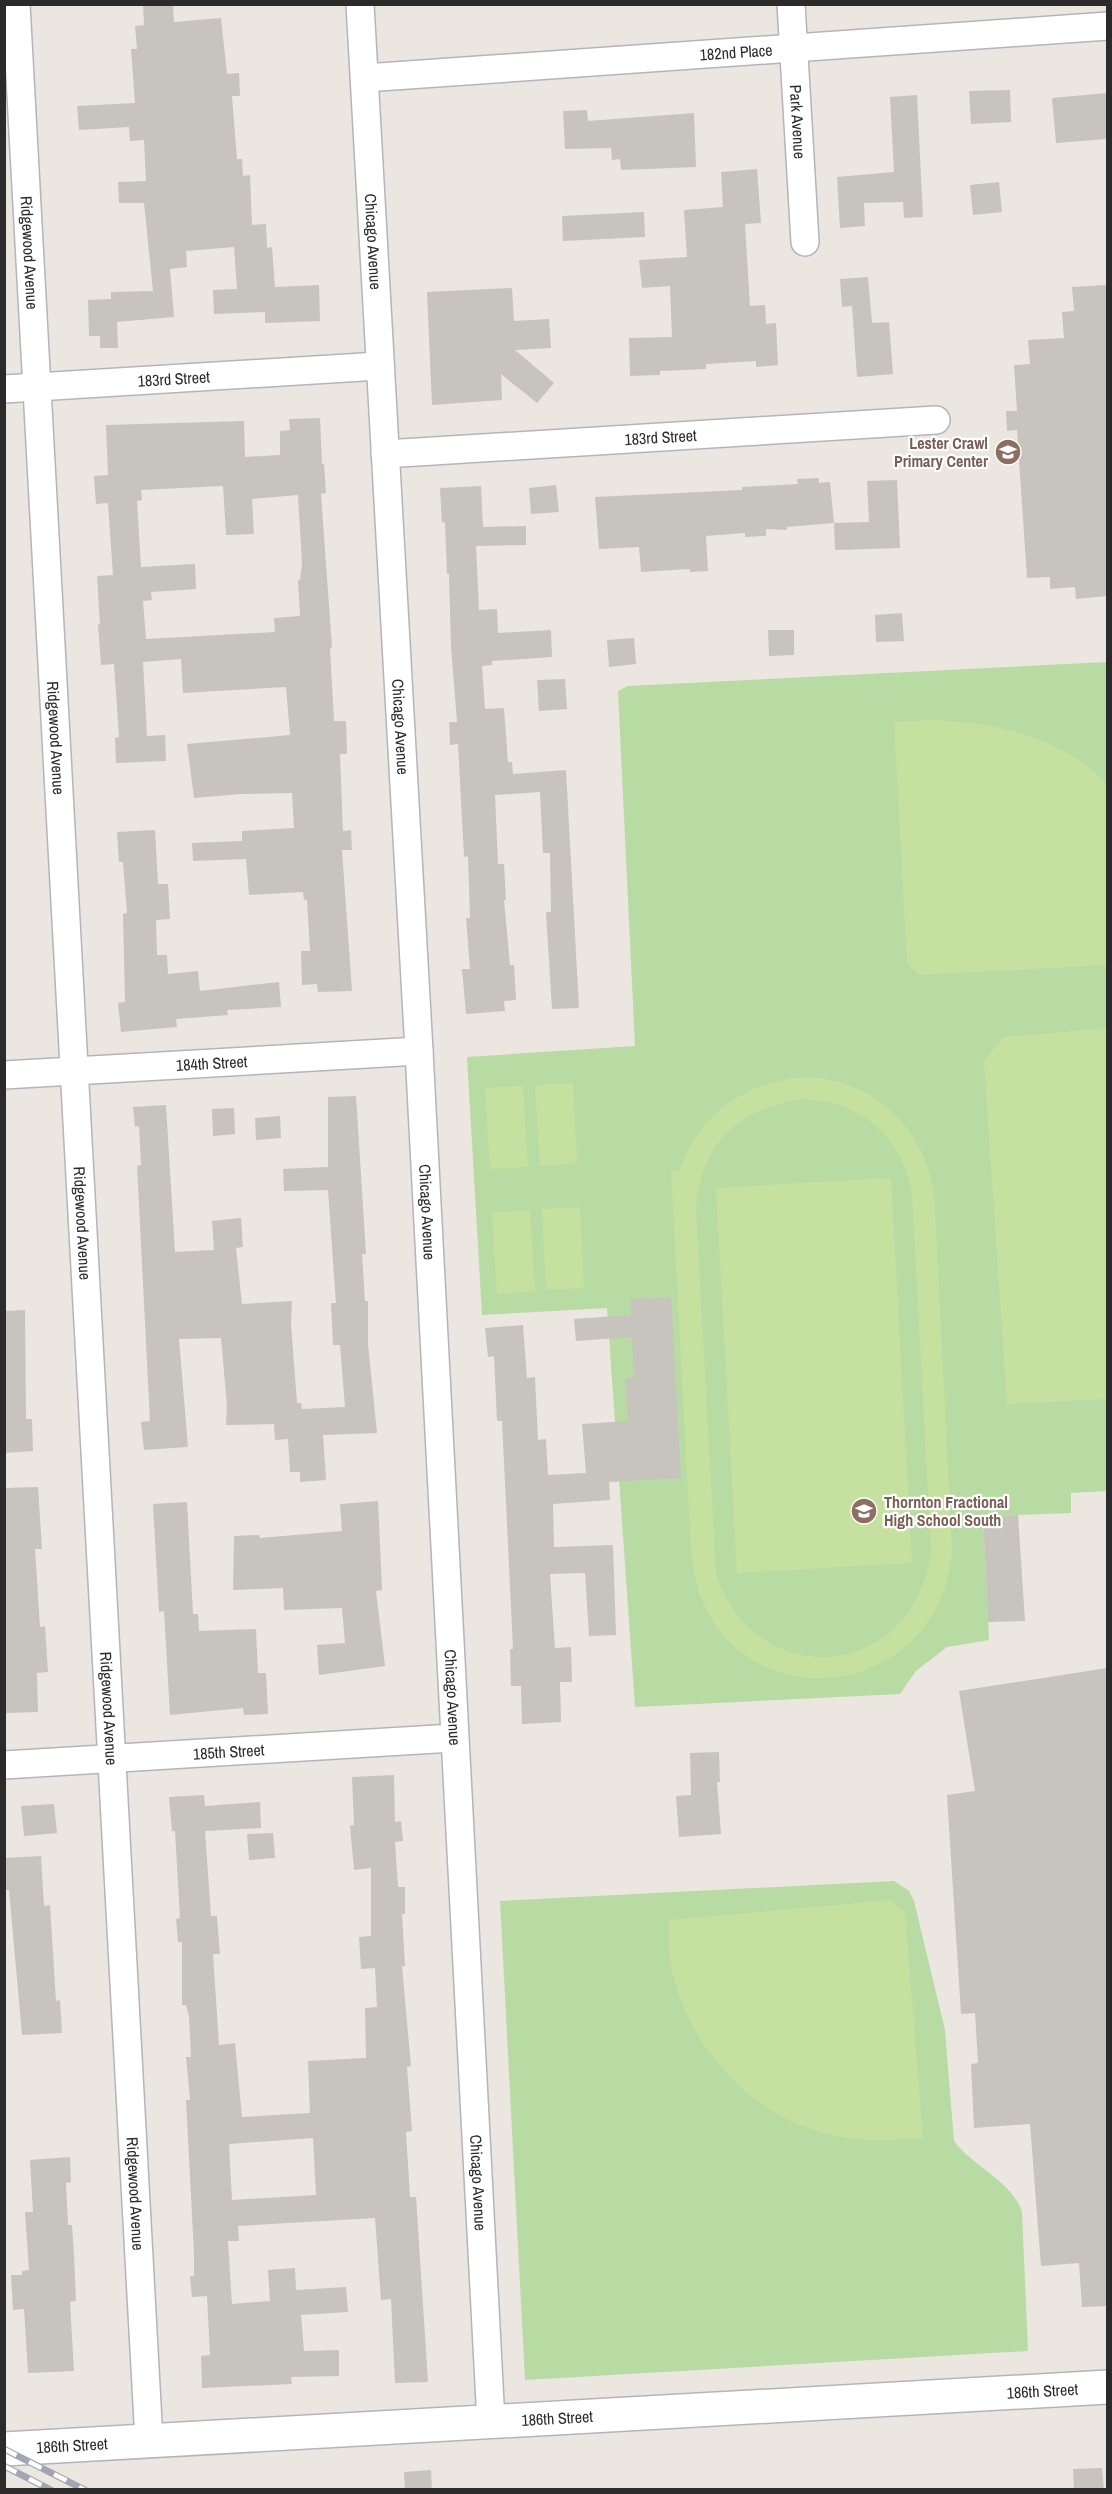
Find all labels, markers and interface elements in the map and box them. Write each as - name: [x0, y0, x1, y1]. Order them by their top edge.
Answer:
- street label: 182nd Place: [699, 39, 773, 66]
- street label: Park Avenue: [785, 84, 811, 159]
- street label: Chicago Avenue: [360, 193, 387, 290]
- street label: Ridgewood Avenue: [15, 195, 44, 310]
- street label: 183rd Street: [137, 365, 211, 392]
- street label: 183rd Street: [624, 424, 698, 450]
- place label: Lester Crawl Primary Center: [894, 432, 989, 472]
- school or university icon: Lester Crawl Primary Center: [993, 437, 1023, 467]
- street label: Chicago Avenue: [387, 678, 414, 775]
- street label: Ridgewood Avenue: [42, 681, 70, 795]
- street label: 184th Street: [175, 1050, 248, 1076]
- street label: Chicago Avenue: [414, 1164, 441, 1261]
- street label: Ridgewood Avenue: [68, 1166, 97, 1281]
- place label: Thornton Fractional High School South: [884, 1491, 1008, 1531]
- school or university icon: Thornton Fractional High School South: [849, 1496, 879, 1526]
- street label: Chicago Avenue: [439, 1649, 466, 1746]
- street label: Ridgewood Avenue: [95, 1651, 123, 1766]
- street label: 185th Street: [192, 1738, 265, 1765]
- street label: Chicago Avenue: [465, 2134, 492, 2231]
- street label: Ridgewood Avenue: [121, 2136, 150, 2251]
- street label: 186th Street: [1006, 2378, 1079, 2404]
- street label: 186th Street: [521, 2405, 594, 2431]
- street label: 186th Street: [36, 2432, 109, 2458]

